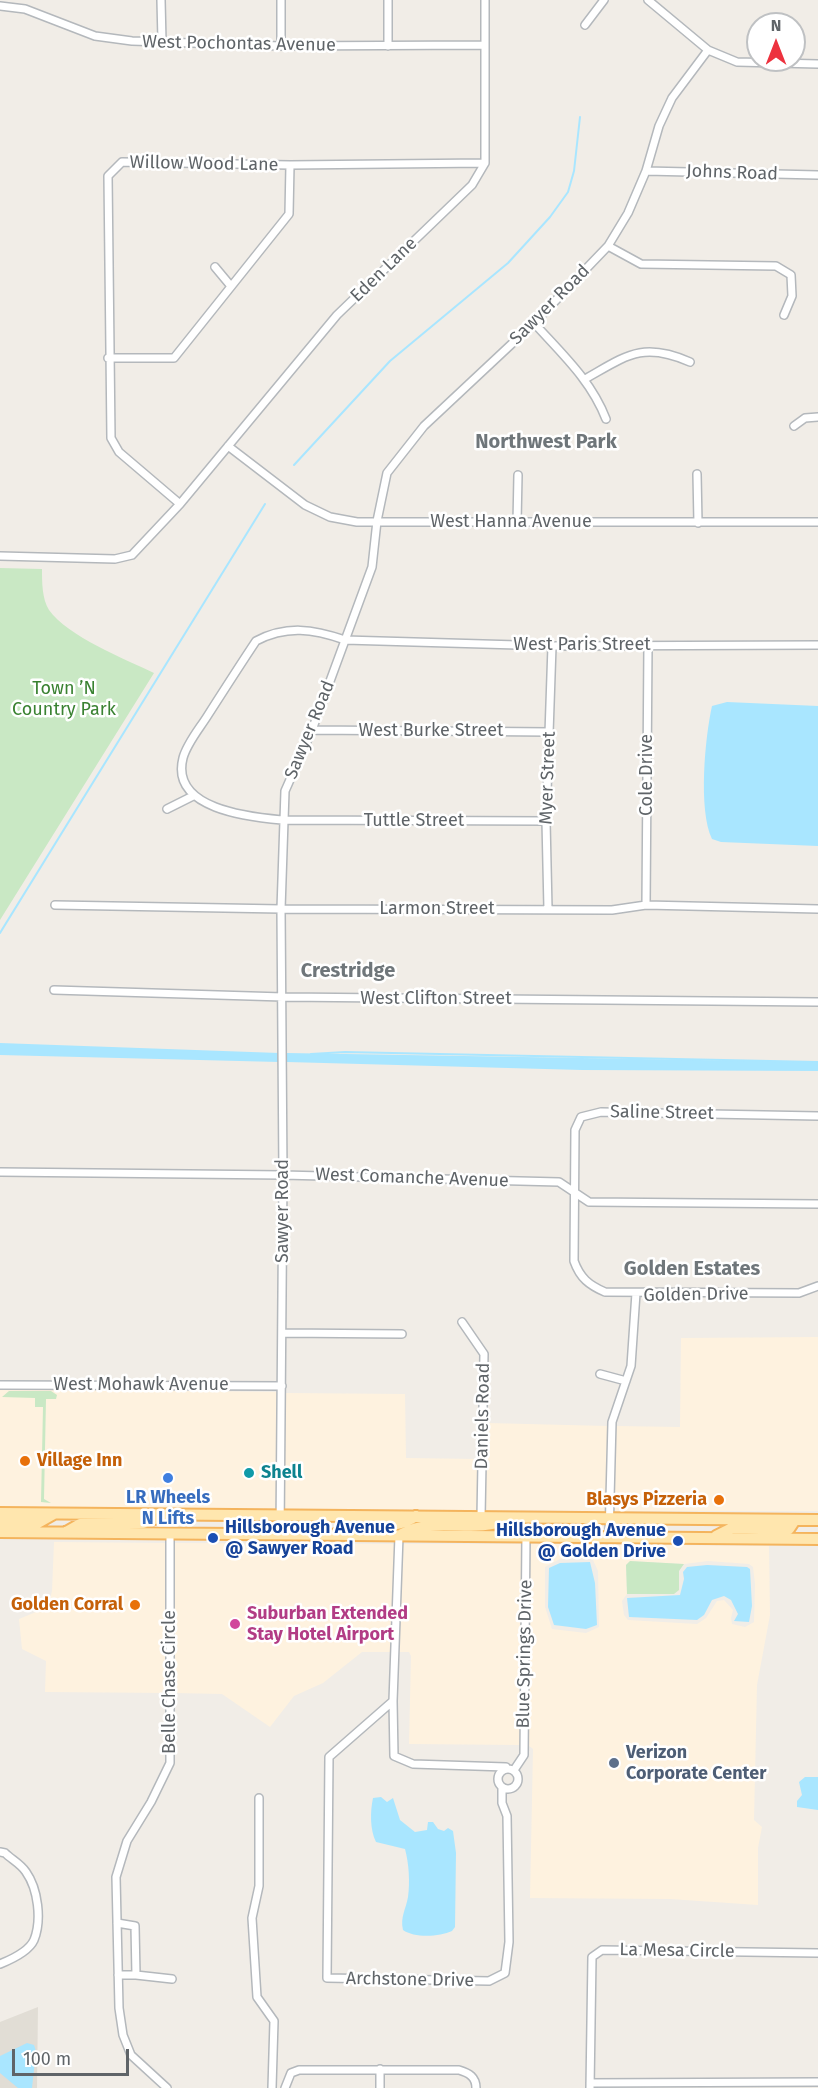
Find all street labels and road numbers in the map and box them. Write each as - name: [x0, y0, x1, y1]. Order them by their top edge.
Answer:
- street label: West Pochontas Avenue: [142, 32, 336, 56]
- street label: Willow Wood Lane: [129, 152, 279, 176]
- street label: Johns Road: [686, 161, 778, 185]
- street label: Eden Lane: [346, 233, 422, 307]
- street label: Sawyer Road: [506, 261, 594, 349]
- street label: West Hanna Avenue: [430, 511, 592, 533]
- street label: West Paris Street: [513, 634, 651, 656]
- street label: Sawyer Road: [280, 678, 340, 782]
- street label: West Burke Street: [358, 720, 504, 742]
- street label: Myer Street: [536, 731, 560, 825]
- street label: Cole Drive: [636, 734, 658, 816]
- street label: Tuttle Street: [364, 810, 464, 832]
- street label: Larmon Street: [379, 898, 495, 920]
- street label: West Clifton Street: [360, 988, 512, 1010]
- street label: Saline Street: [610, 1101, 714, 1125]
- street label: Sawyer Road: [272, 1159, 294, 1263]
- street label: West Comanche Avenue: [315, 1164, 509, 1192]
- street label: Golden Drive: [643, 1283, 749, 1307]
- street label: Daniels Road: [471, 1363, 495, 1469]
- street label: West Mohawk Avenue: [53, 1374, 229, 1396]
- street label: Blue Springs Drive: [513, 1579, 537, 1729]
- street label: Belle Chase Circle: [159, 1610, 181, 1754]
- street label: La Mesa Circle: [619, 1939, 735, 1963]
- street label: Archstone Drive: [346, 1968, 474, 1992]

